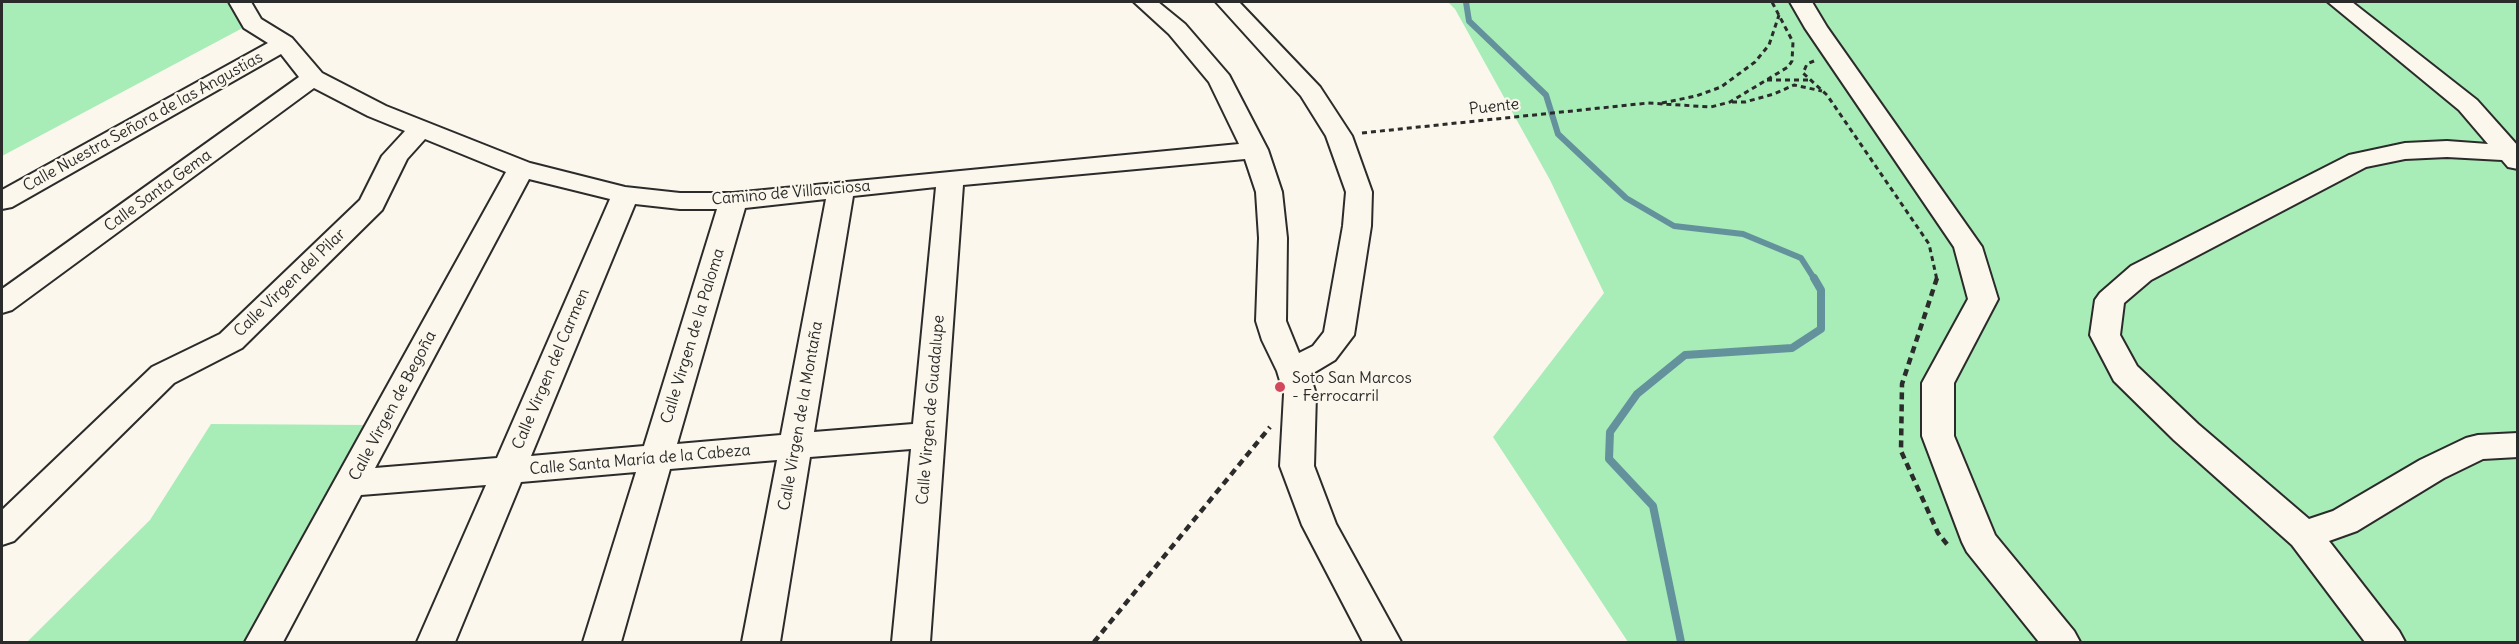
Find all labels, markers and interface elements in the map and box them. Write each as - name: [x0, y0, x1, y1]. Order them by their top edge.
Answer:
- street label: Calle Nuestra Señora de las Angustias: [20, 48, 266, 196]
- street label: Puente: [1468, 95, 1520, 119]
- street label: Calle Santa Gema: [101, 146, 215, 236]
- street label: Camino de Villaviciosa: [711, 176, 871, 210]
- street label: Calle Virgen del Pilar: [230, 225, 350, 341]
- street label: Calle Virgen de la Paloma: [657, 246, 729, 426]
- street label: Calle Virgen del Carmen: [508, 286, 594, 452]
- street label: Calle Virgen de Guadalupe: [913, 314, 949, 506]
- street label: Calle Virgen de la Montaña: [775, 320, 827, 512]
- street label: Calle Virgen de Begoña: [345, 328, 441, 484]
- place label: Soto San Marcos - Ferrocarril: [1292, 368, 1412, 406]
- marker: Soto San Marcos - Ferrocarril: [1273, 380, 1287, 394]
- street label: Calle Santa María de la Cabeza: [529, 441, 751, 479]

